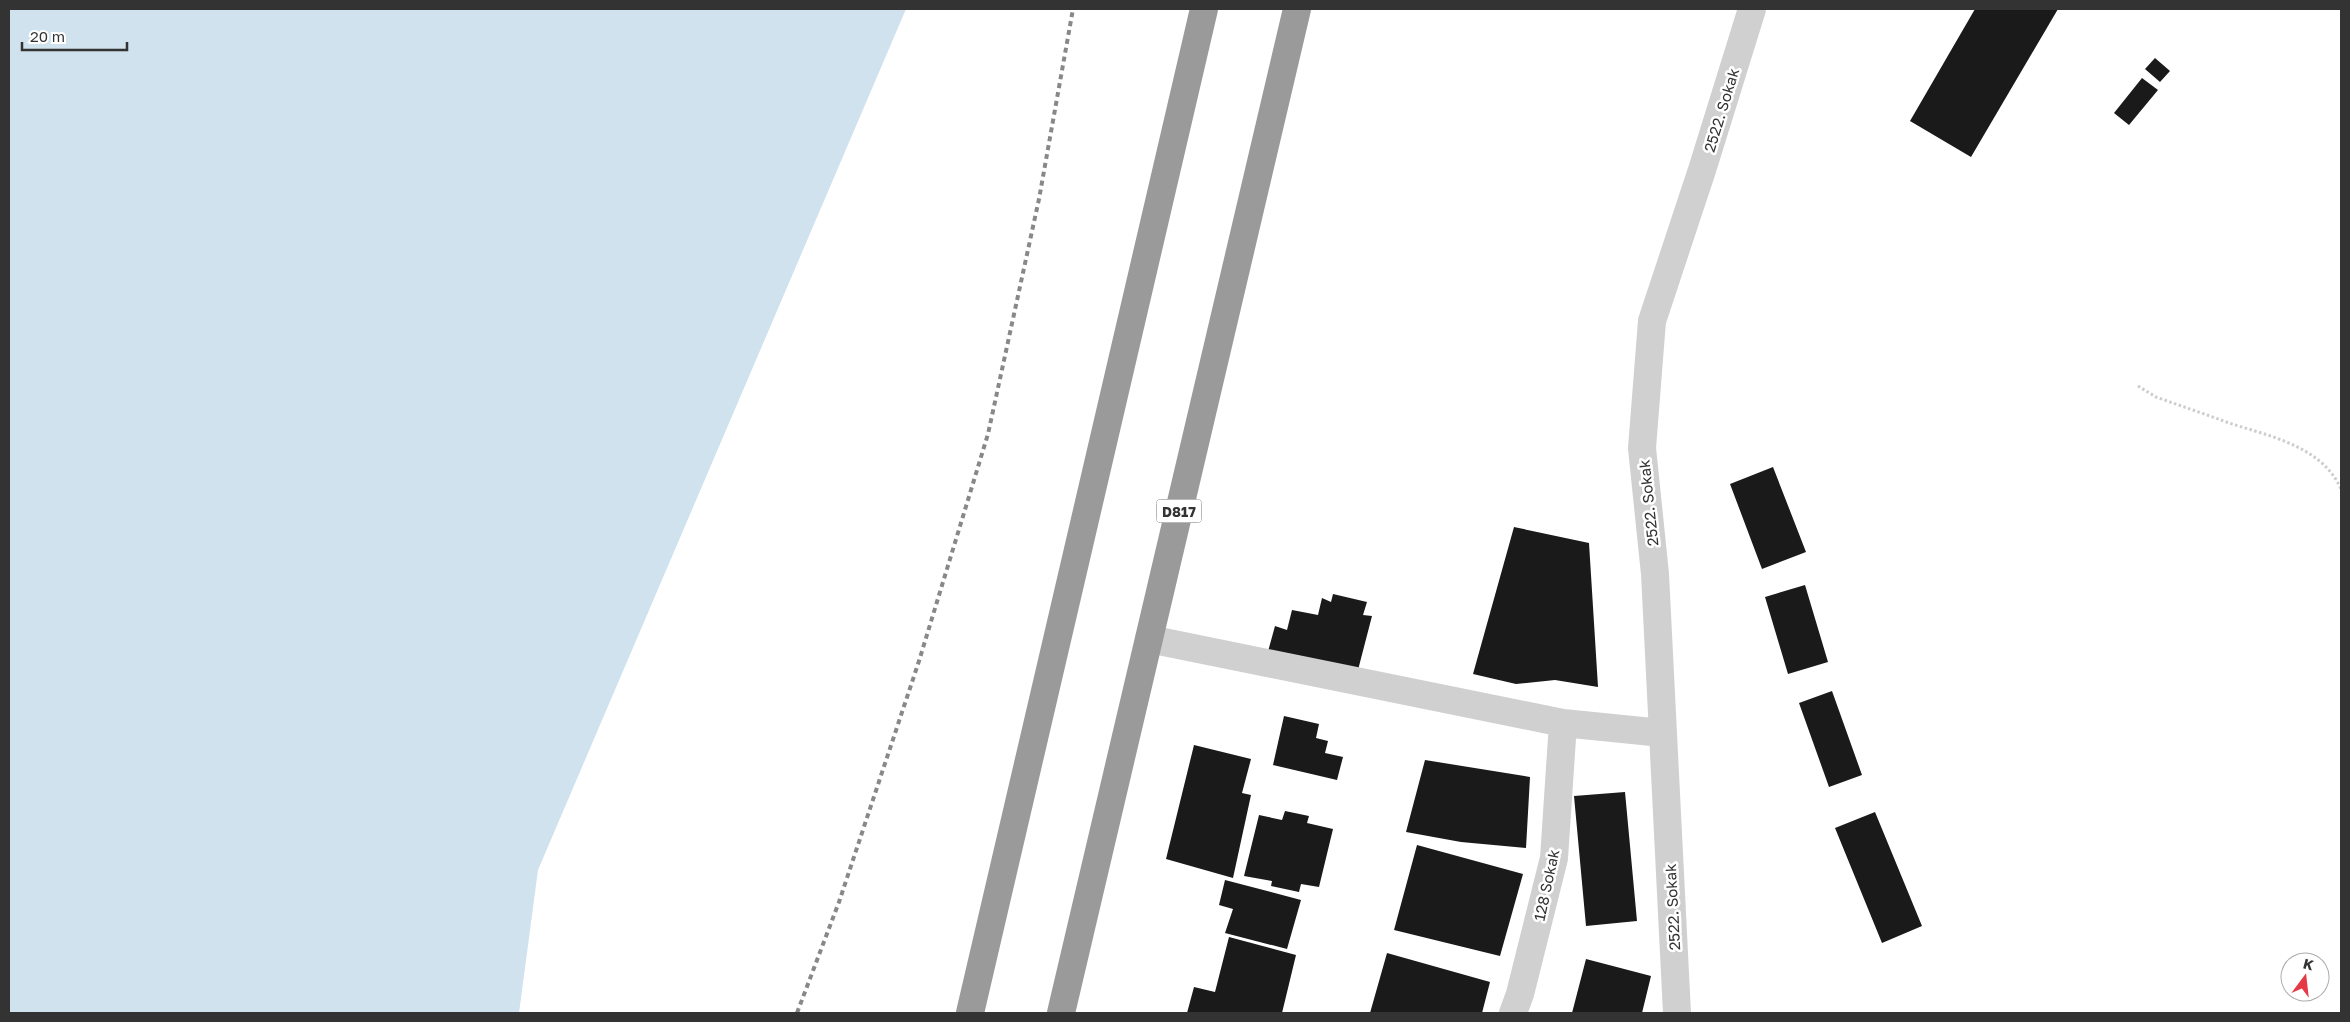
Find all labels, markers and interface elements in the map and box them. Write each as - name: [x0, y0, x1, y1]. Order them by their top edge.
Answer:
- scale bar: [22, 20, 128, 52]
- text: 20 m: [30, 27, 65, 45]
- street label: 2522. Sokak: [1700, 65, 1742, 154]
- street label: 2522. Sokak: [1634, 458, 1661, 547]
- road number: D817: [1156, 500, 1202, 522]
- street label: 128 Sokak: [1530, 847, 1562, 922]
- street label: 2522. Sokak: [1661, 863, 1683, 951]
- north arrow: [2280, 952, 2330, 1002]
- text: K: [2301, 954, 2316, 973]

